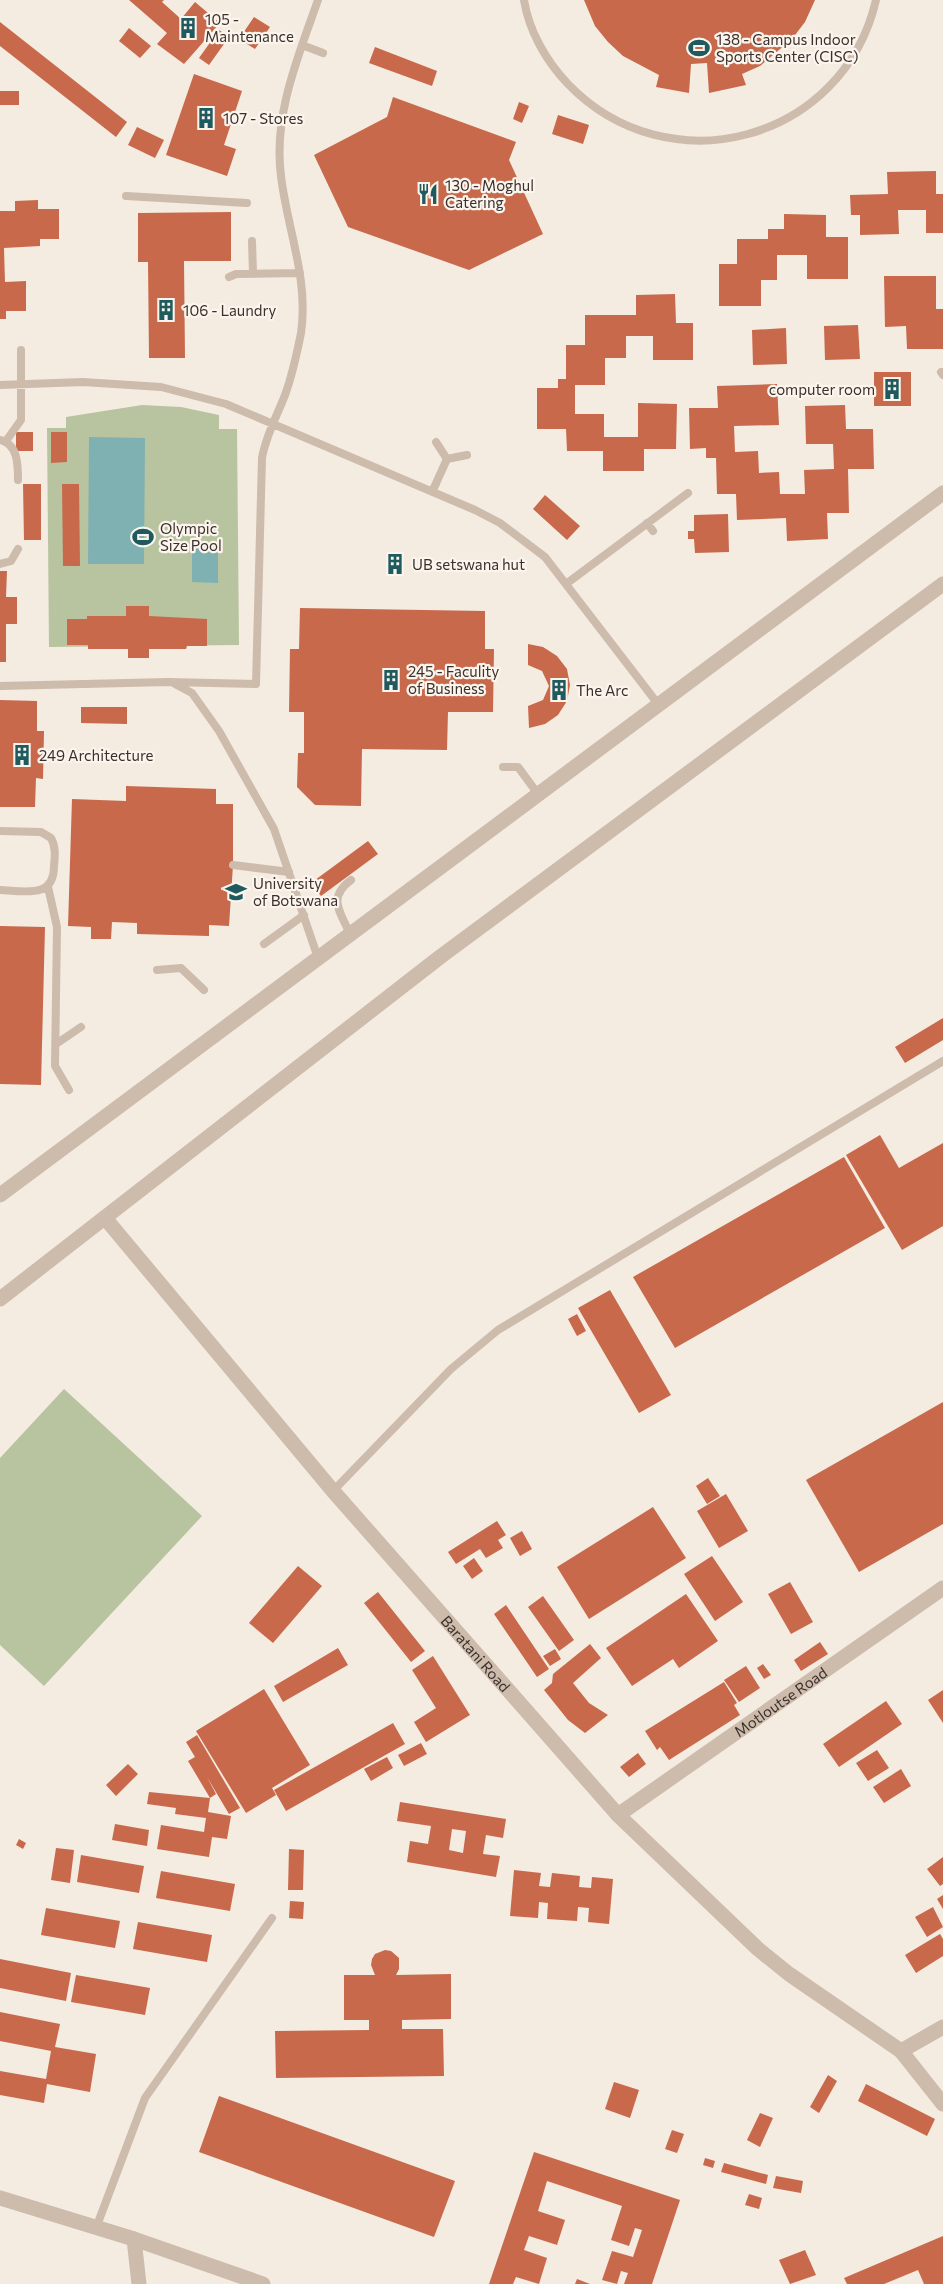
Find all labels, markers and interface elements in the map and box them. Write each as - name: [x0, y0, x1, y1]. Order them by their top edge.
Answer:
- place label: 105 - Maintenance: [205, 10, 294, 45]
- building icon: 105 - Maintenance: [176, 16, 200, 40]
- place label: 138 - Campus Indoor Sports Center (CISC): [716, 30, 859, 65]
- sports icon: 138 - Campus Indoor Sports Center (CISC): [687, 36, 711, 60]
- building icon: 107 - Stores: [194, 106, 218, 130]
- place label: 107 - Stores: [223, 109, 303, 127]
- place label: 130 - Moghul Catering: [445, 176, 534, 211]
- restaurant icon: 130 - Moghul Catering: [416, 182, 440, 206]
- building icon: 106 - Laundry: [154, 298, 178, 322]
- place label: 106 - Laundry: [183, 301, 276, 319]
- building icon: computer room: [880, 377, 904, 401]
- place label: computer room: [769, 380, 875, 398]
- place label: Olympic Size Pool: [160, 519, 222, 554]
- sports icon: Olympic Size Pool: [131, 525, 155, 549]
- building icon: UB setswana hut: [383, 552, 407, 576]
- place label: UB setswana hut: [412, 555, 525, 573]
- place label: 245 - Faculity of Business: [408, 662, 500, 697]
- building icon: 245 - Faculity of Business: [379, 668, 403, 692]
- building icon: The Arc: [547, 678, 571, 702]
- place label: The Arc: [576, 681, 629, 699]
- building icon: 249 Architecture: [10, 743, 34, 767]
- place label: 249 Architecture: [39, 746, 154, 764]
- place label: University of Botswana: [253, 874, 338, 909]
- school or university icon: University of Botswana: [224, 880, 248, 904]
- street label: Baratani Road: [438, 1612, 514, 1695]
- street label: Motloutse Road: [730, 1663, 830, 1740]

